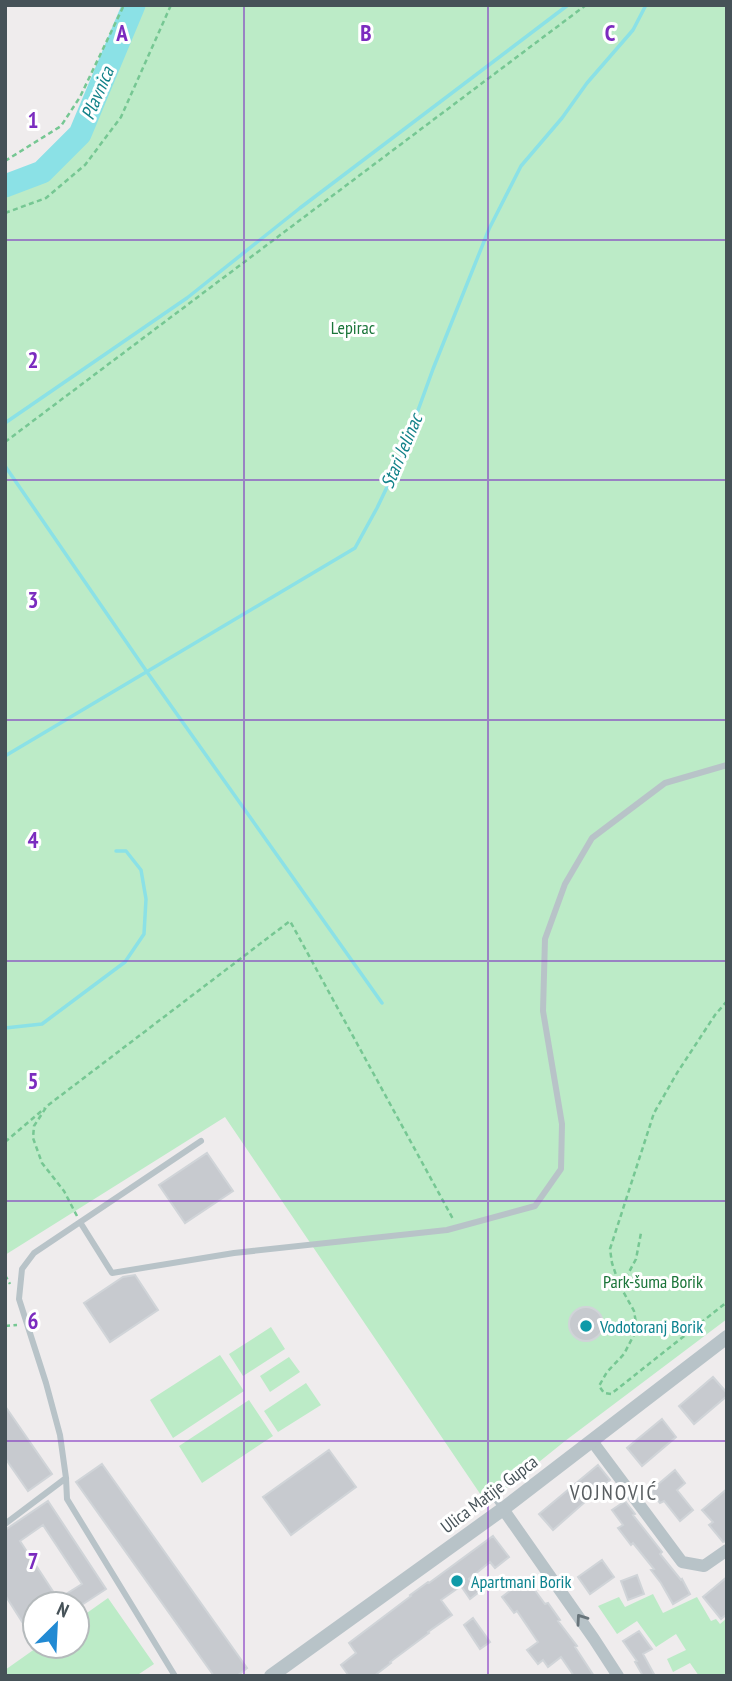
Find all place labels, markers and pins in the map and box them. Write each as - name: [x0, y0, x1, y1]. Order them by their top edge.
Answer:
- place label: Vodotoranj Borik: [599, 1315, 703, 1338]
- marker: Vodotoranj Borik: [578, 1318, 594, 1334]
- place label: Apartmani Borik: [471, 1570, 571, 1593]
- marker: Apartmani Borik: [449, 1573, 465, 1589]

